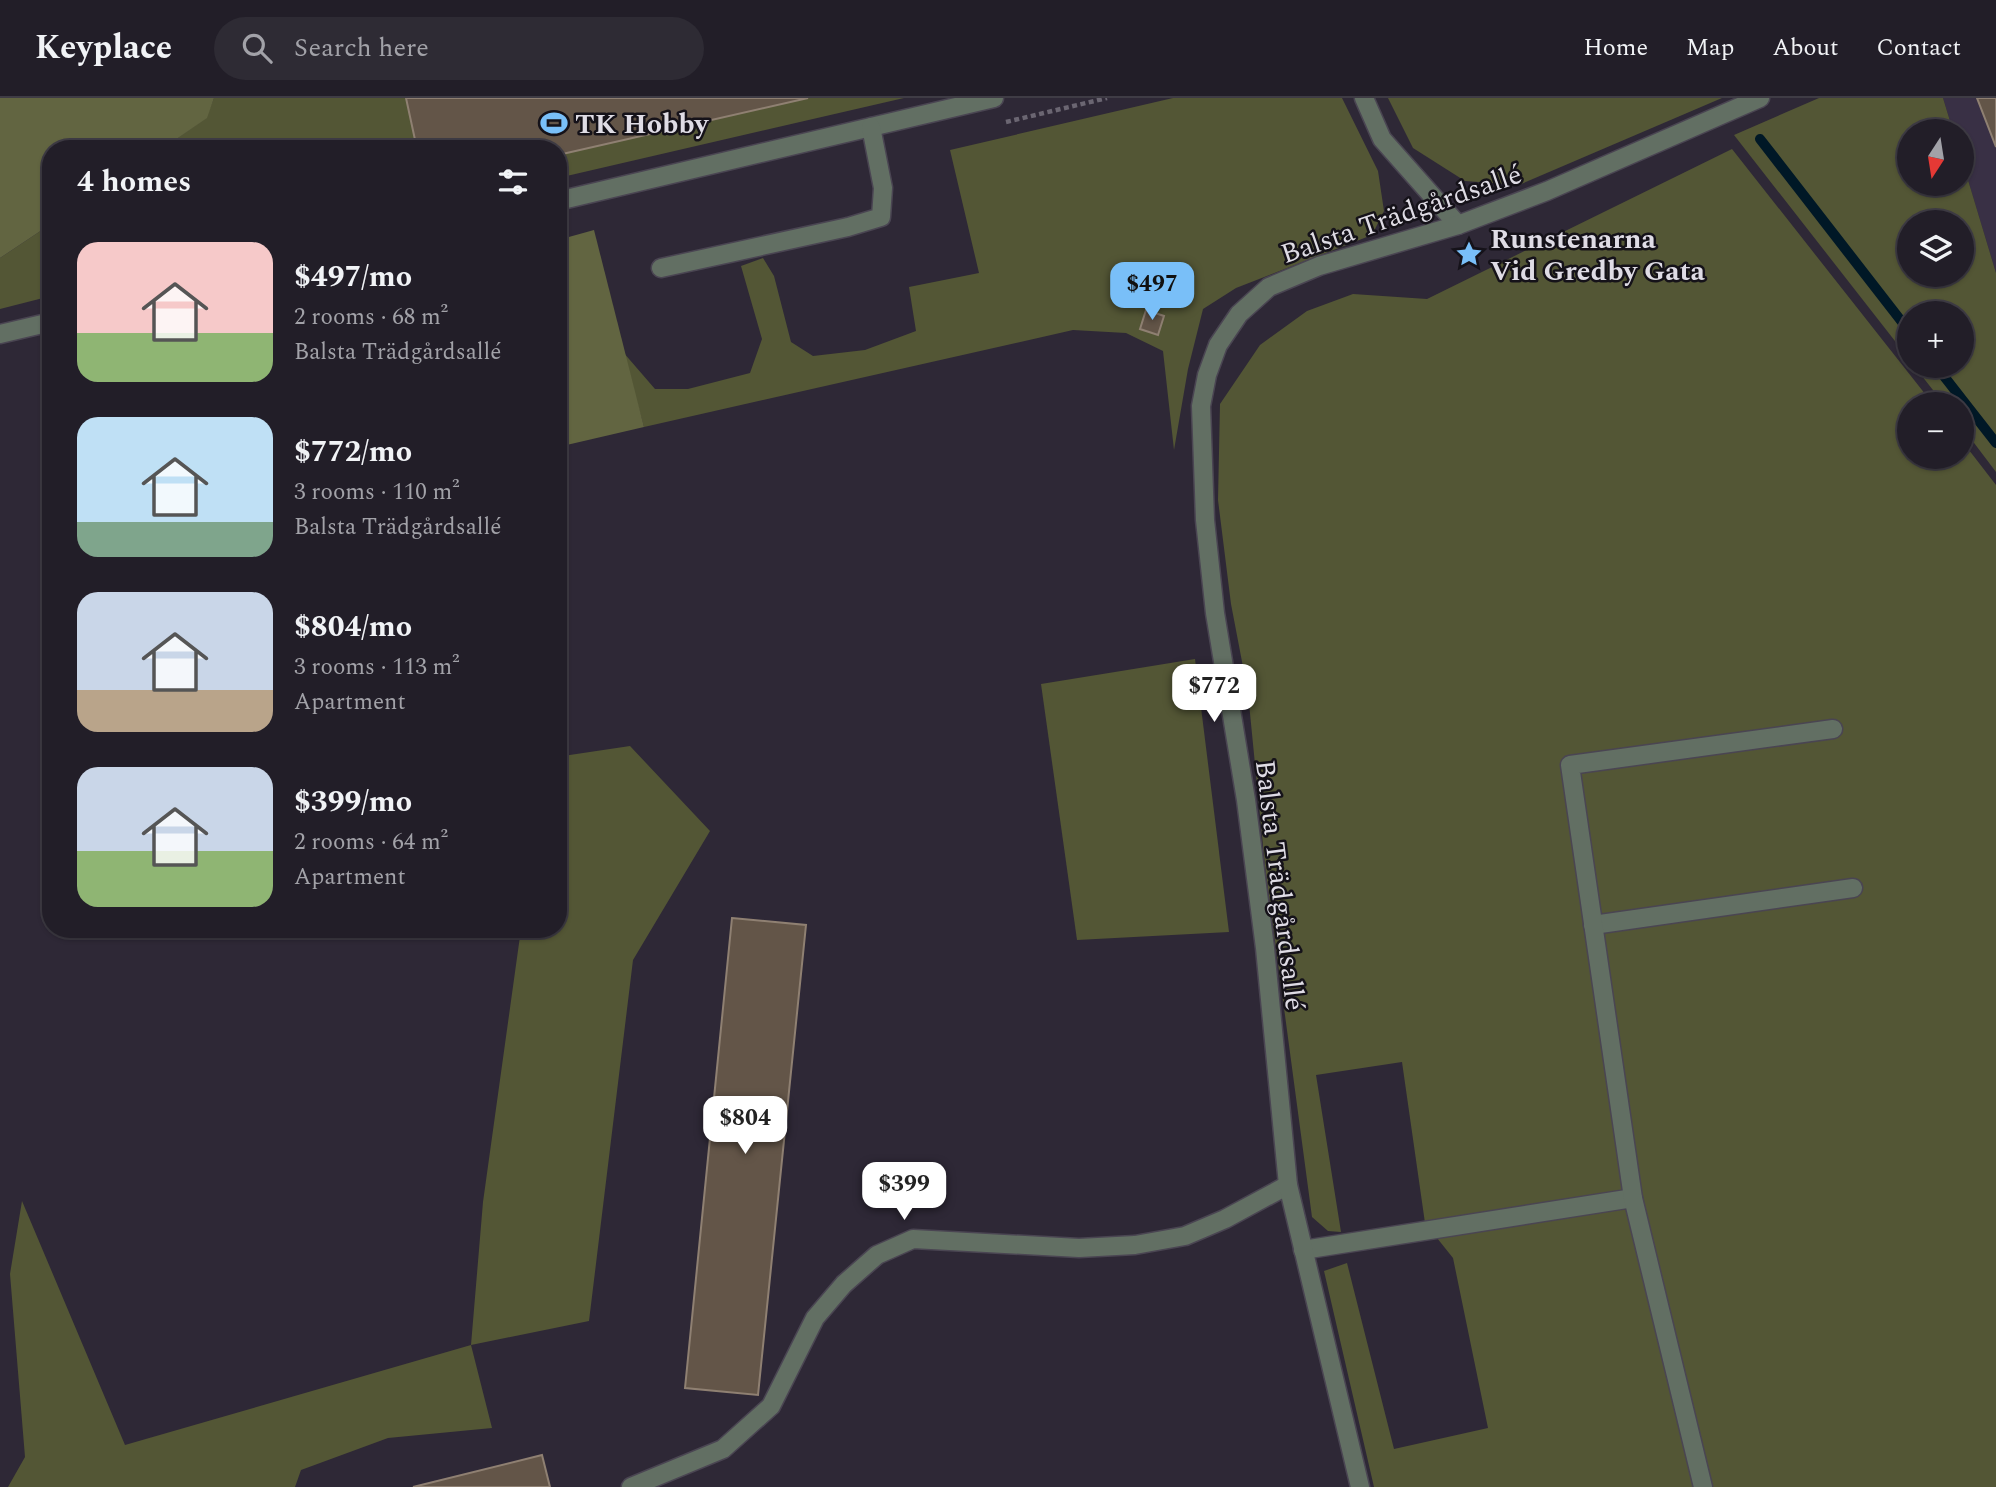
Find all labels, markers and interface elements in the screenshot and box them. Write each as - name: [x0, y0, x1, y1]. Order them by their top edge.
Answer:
- search box: [214, 17, 704, 80]
- text: Keyplace: [35, 23, 172, 73]
- text: Search here: [294, 28, 429, 68]
- icon: search: [238, 29, 276, 67]
- text: Home: [1583, 30, 1648, 66]
- text: Map: [1686, 30, 1734, 66]
- text: About: [1772, 30, 1838, 66]
- text: Contact: [1876, 30, 1961, 66]
- place label: TK Hobby: [575, 103, 710, 146]
- sports icon: TK Hobby: [539, 108, 569, 138]
- north arrow: [1897, 119, 1974, 196]
- map controls: [1897, 119, 1974, 469]
- street label: Balsta Trädgårdsallé: [1275, 153, 1528, 276]
- text: 4 homes: [77, 159, 191, 205]
- icon: filters: [494, 163, 532, 201]
- button: layers: [1897, 210, 1974, 287]
- place label: Runstenarna Vid Gredby Gata: [1490, 218, 1706, 293]
- place icon: Runstenarna Vid Gredby Gata: [1454, 239, 1484, 269]
- text: $497/mo: [294, 254, 412, 300]
- pin: $497: [1111, 262, 1193, 322]
- text: $497: [1126, 267, 1178, 302]
- icon: home: [133, 270, 217, 354]
- text: 2 rooms · 68 m²: [294, 300, 448, 335]
- button: +: [1897, 301, 1974, 378]
- text: Balsta Trädgårdsallé: [294, 335, 501, 370]
- button: −: [1897, 392, 1974, 469]
- text: $772/mo: [294, 429, 412, 475]
- icon: home: [133, 445, 217, 529]
- text: 3 rooms · 110 m²: [294, 475, 460, 510]
- text: Balsta Trädgårdsallé: [294, 510, 501, 545]
- text: $804/mo: [294, 604, 412, 650]
- icon: home: [133, 620, 217, 704]
- text: 3 rooms · 113 m²: [294, 650, 460, 685]
- pin: $772: [1173, 664, 1255, 724]
- text: $772: [1188, 669, 1240, 704]
- text: Apartment: [294, 685, 406, 720]
- street label: Balsta Trädgårdsallé: [1243, 757, 1316, 1013]
- text: $399/mo: [294, 779, 412, 825]
- icon: home: [133, 795, 217, 879]
- text: 2 rooms · 64 m²: [294, 825, 448, 860]
- text: Apartment: [294, 860, 406, 895]
- pin: $804: [704, 1096, 786, 1156]
- text: $804: [719, 1101, 771, 1136]
- pin: $399: [863, 1162, 945, 1222]
- text: $399: [878, 1167, 930, 1202]

